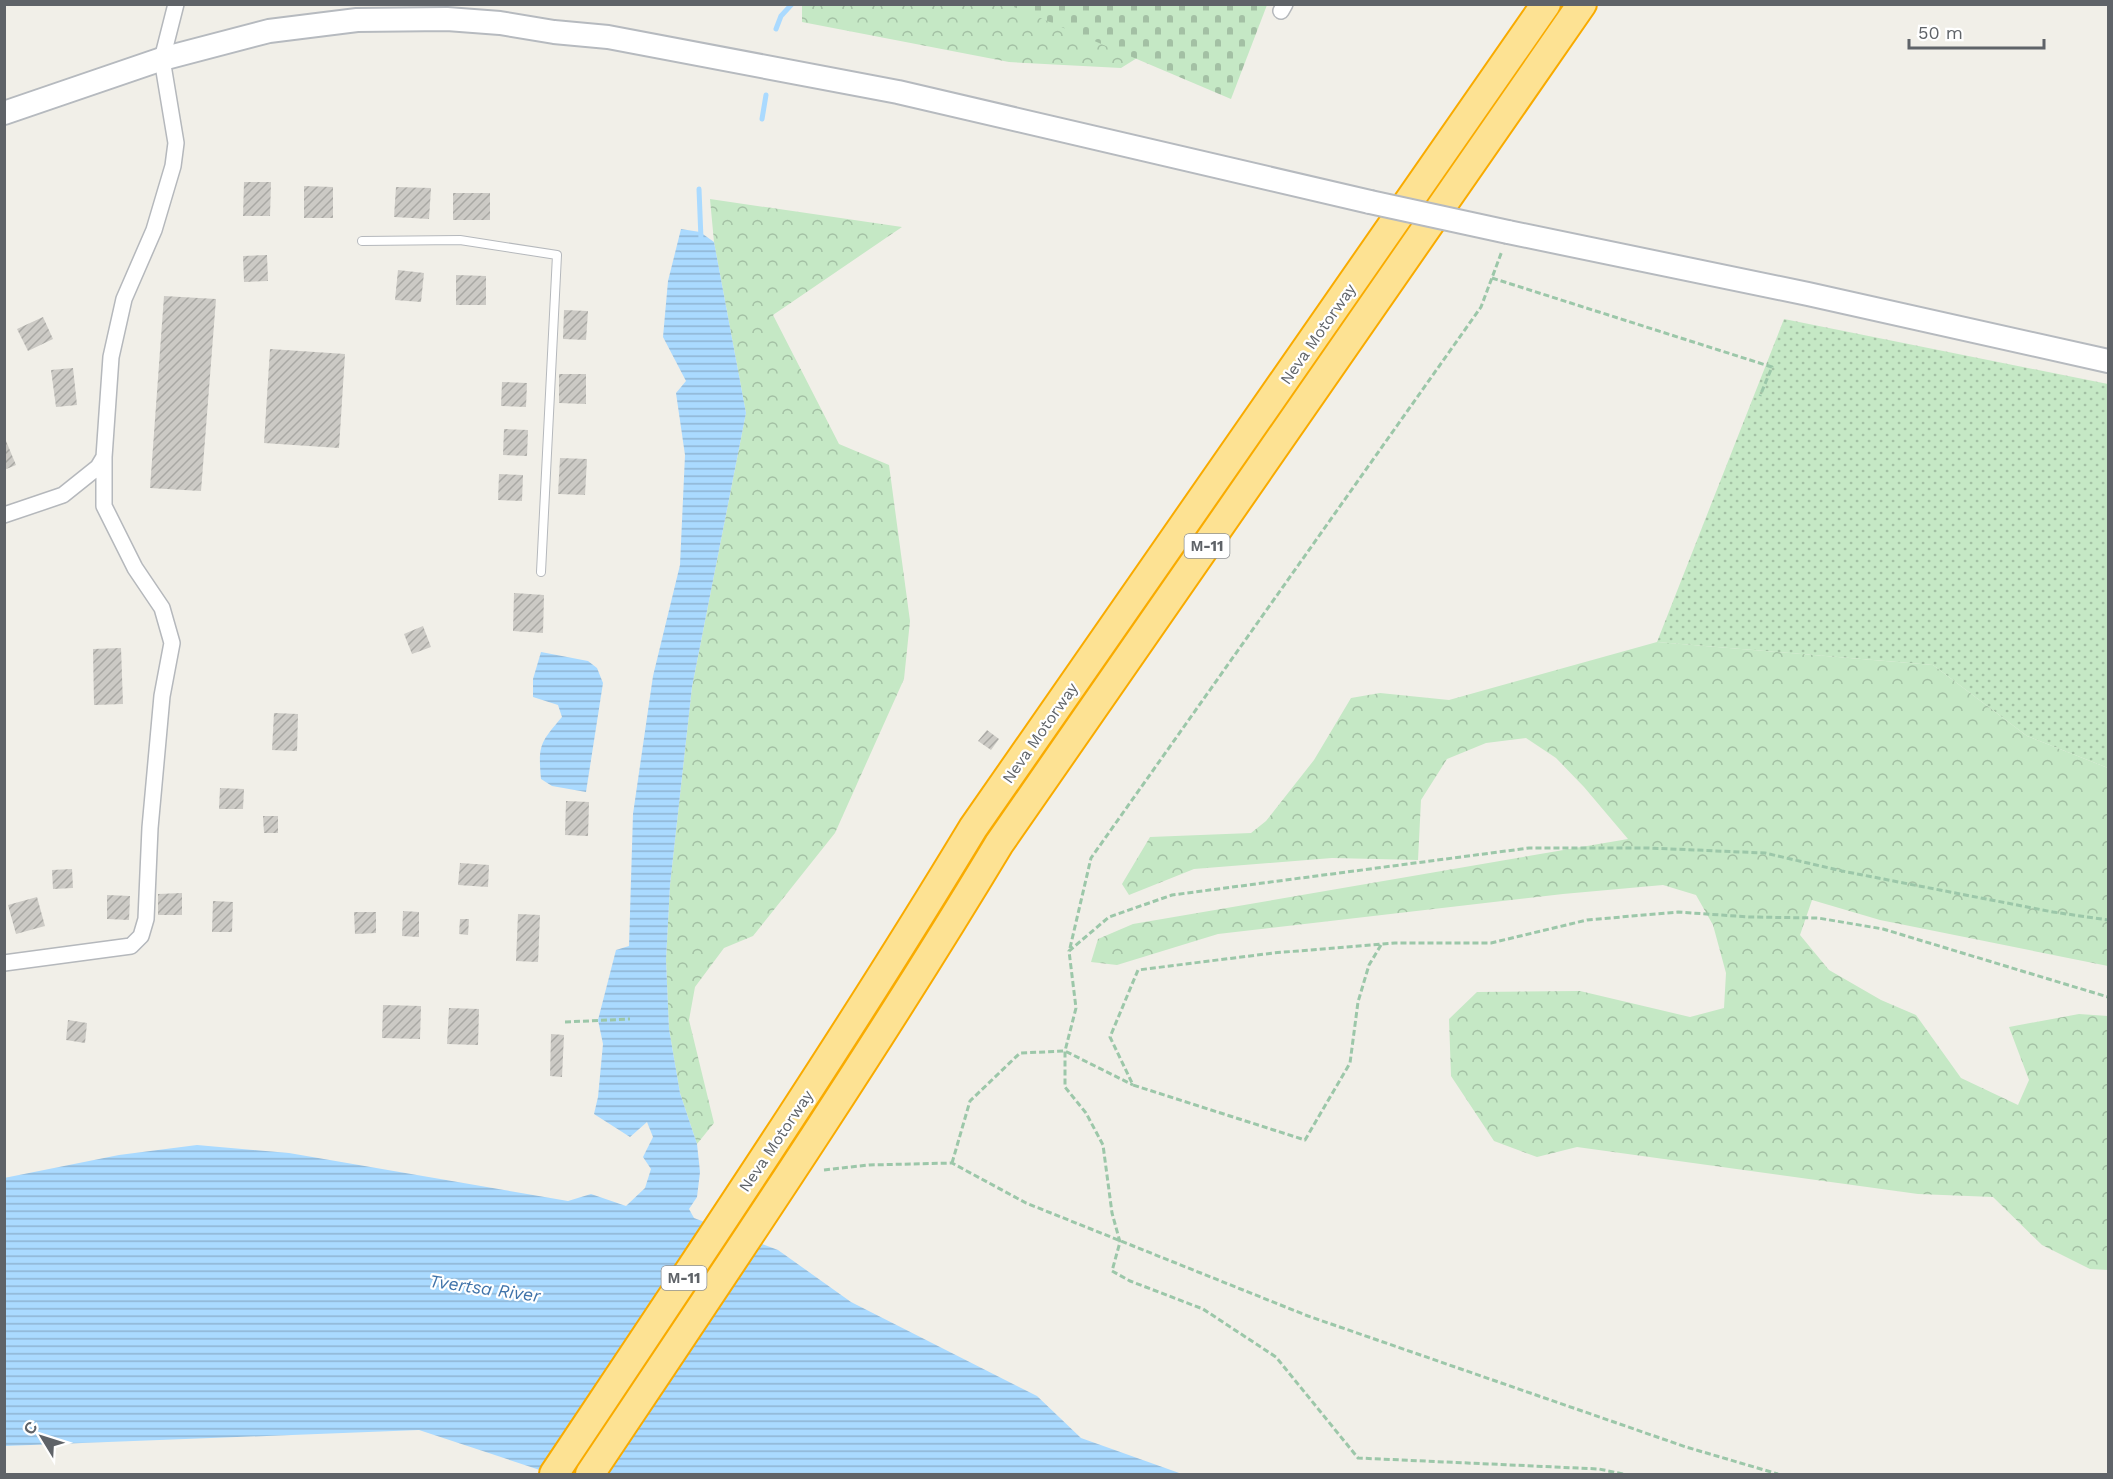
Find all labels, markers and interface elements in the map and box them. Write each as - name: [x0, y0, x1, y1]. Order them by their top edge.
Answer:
- scale bar: [1909, 12, 2044, 50]
- text: 50 m: [1918, 22, 1963, 43]
- street label: Neva Motorway: [1276, 279, 1360, 388]
- road number: М-11: [1184, 534, 1230, 558]
- street label: Neva Motorway: [998, 678, 1082, 787]
- street label: Neva Motorway: [735, 1086, 817, 1196]
- road number: М-11: [662, 1266, 706, 1290]
- water label: Tvertsa River: [428, 1270, 543, 1306]
- north arrow: [12, 1407, 72, 1467]
- text: С: [20, 1417, 42, 1438]

